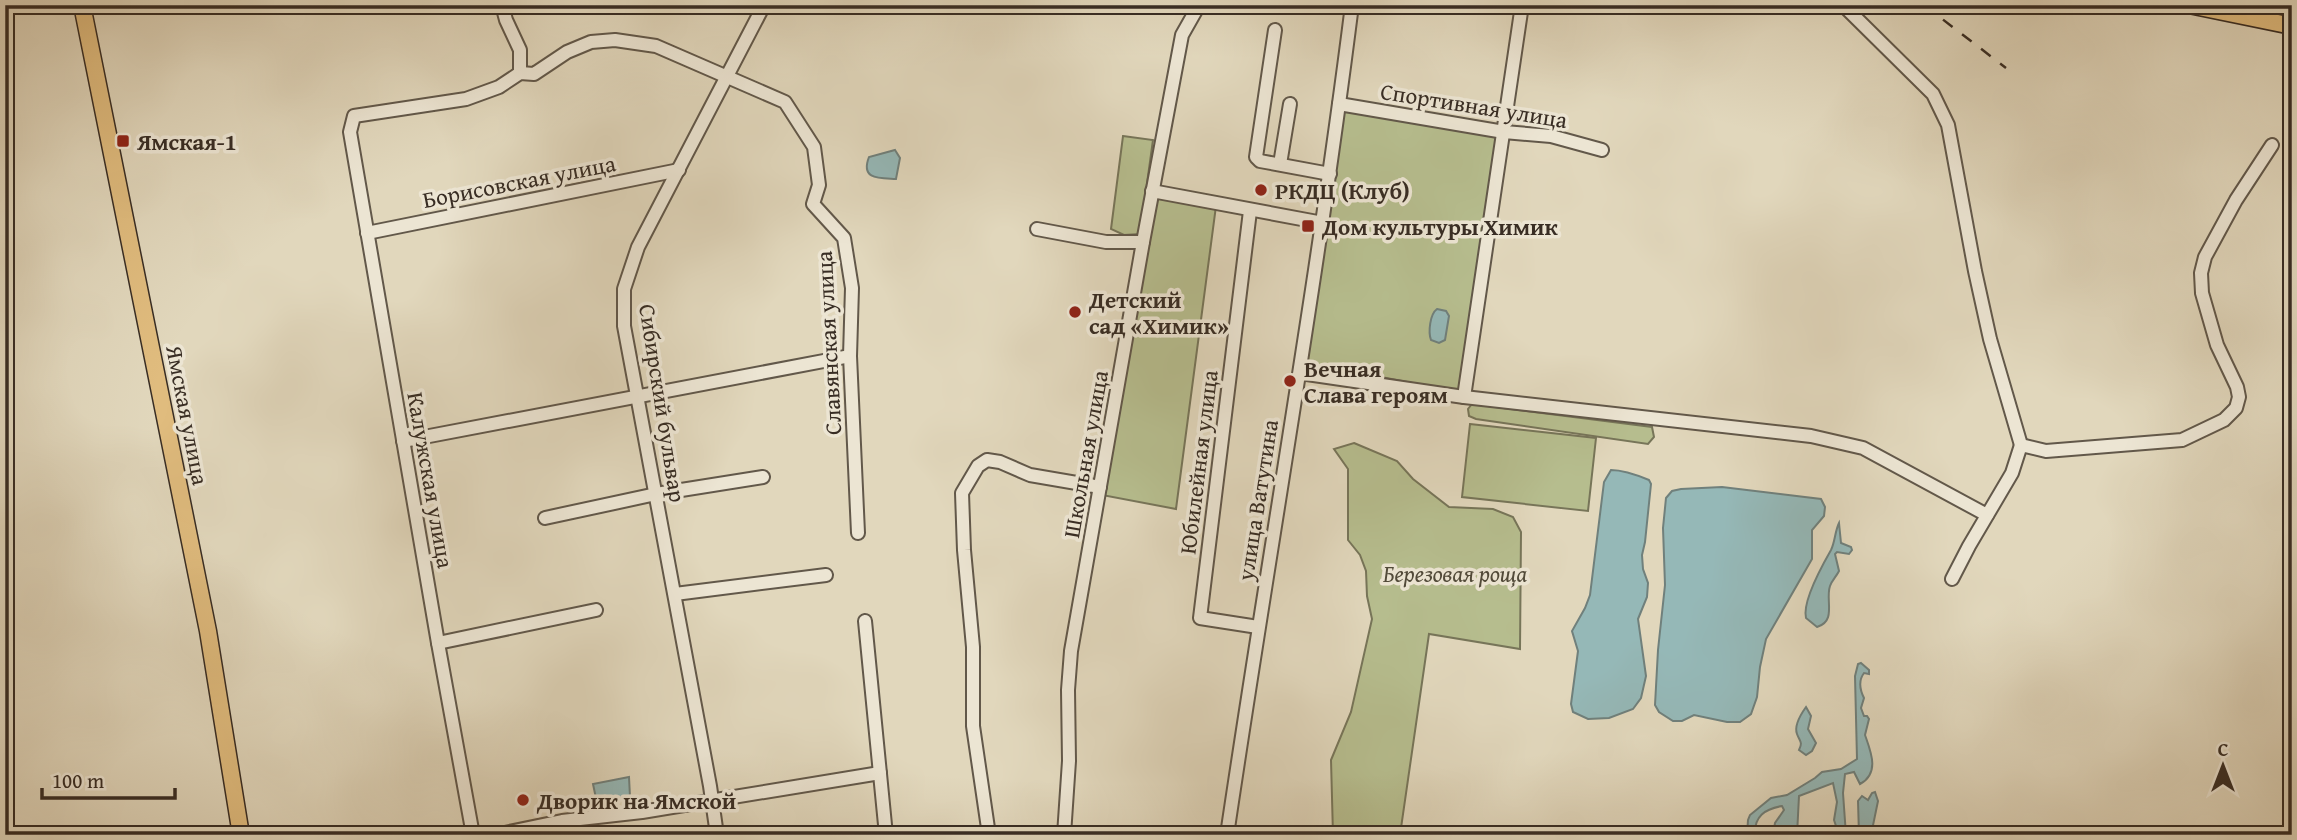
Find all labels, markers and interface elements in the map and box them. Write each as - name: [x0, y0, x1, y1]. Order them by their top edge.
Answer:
- street label: Спортивная улица: [1378, 74, 1570, 136]
- place label: Ямская-1: [136, 125, 237, 158]
- marker: Ямская-1: [115, 133, 131, 149]
- street label: Борисовская улица: [420, 146, 618, 216]
- place label: РКДЦ (Клуб): [1275, 174, 1410, 207]
- marker: РКДЦ (Клуб): [1253, 182, 1269, 198]
- place label: Дом культуры Химик: [1321, 210, 1558, 243]
- marker: Дом культуры Химик: [1300, 218, 1316, 234]
- street label: Славянская улица: [807, 250, 849, 436]
- place label: Детский сад «Химик»: [1088, 283, 1229, 342]
- street label: Сибирский бульвар: [631, 302, 695, 504]
- marker: Детский сад «Химик»: [1067, 304, 1083, 320]
- street label: Ямская улица: [158, 341, 218, 488]
- place label: Вечная Слава героям: [1304, 352, 1448, 411]
- street label: Школьная улица: [1054, 368, 1116, 540]
- street label: Юбилейная улица: [1170, 368, 1226, 556]
- marker: Вечная Слава героям: [1282, 373, 1298, 389]
- street label: Калужская улица: [399, 389, 463, 571]
- street label: улица Ватутина: [1228, 417, 1286, 584]
- park label: Березовая роща: [1383, 557, 1528, 590]
- north arrow: [2188, 732, 2258, 802]
- text: С: [2218, 735, 2229, 763]
- scale bar: [42, 756, 175, 800]
- text: 100 m: [52, 765, 104, 796]
- place label: Дворик на Ямской: [536, 784, 736, 817]
- marker: Дворик на Ямской: [515, 792, 531, 808]

